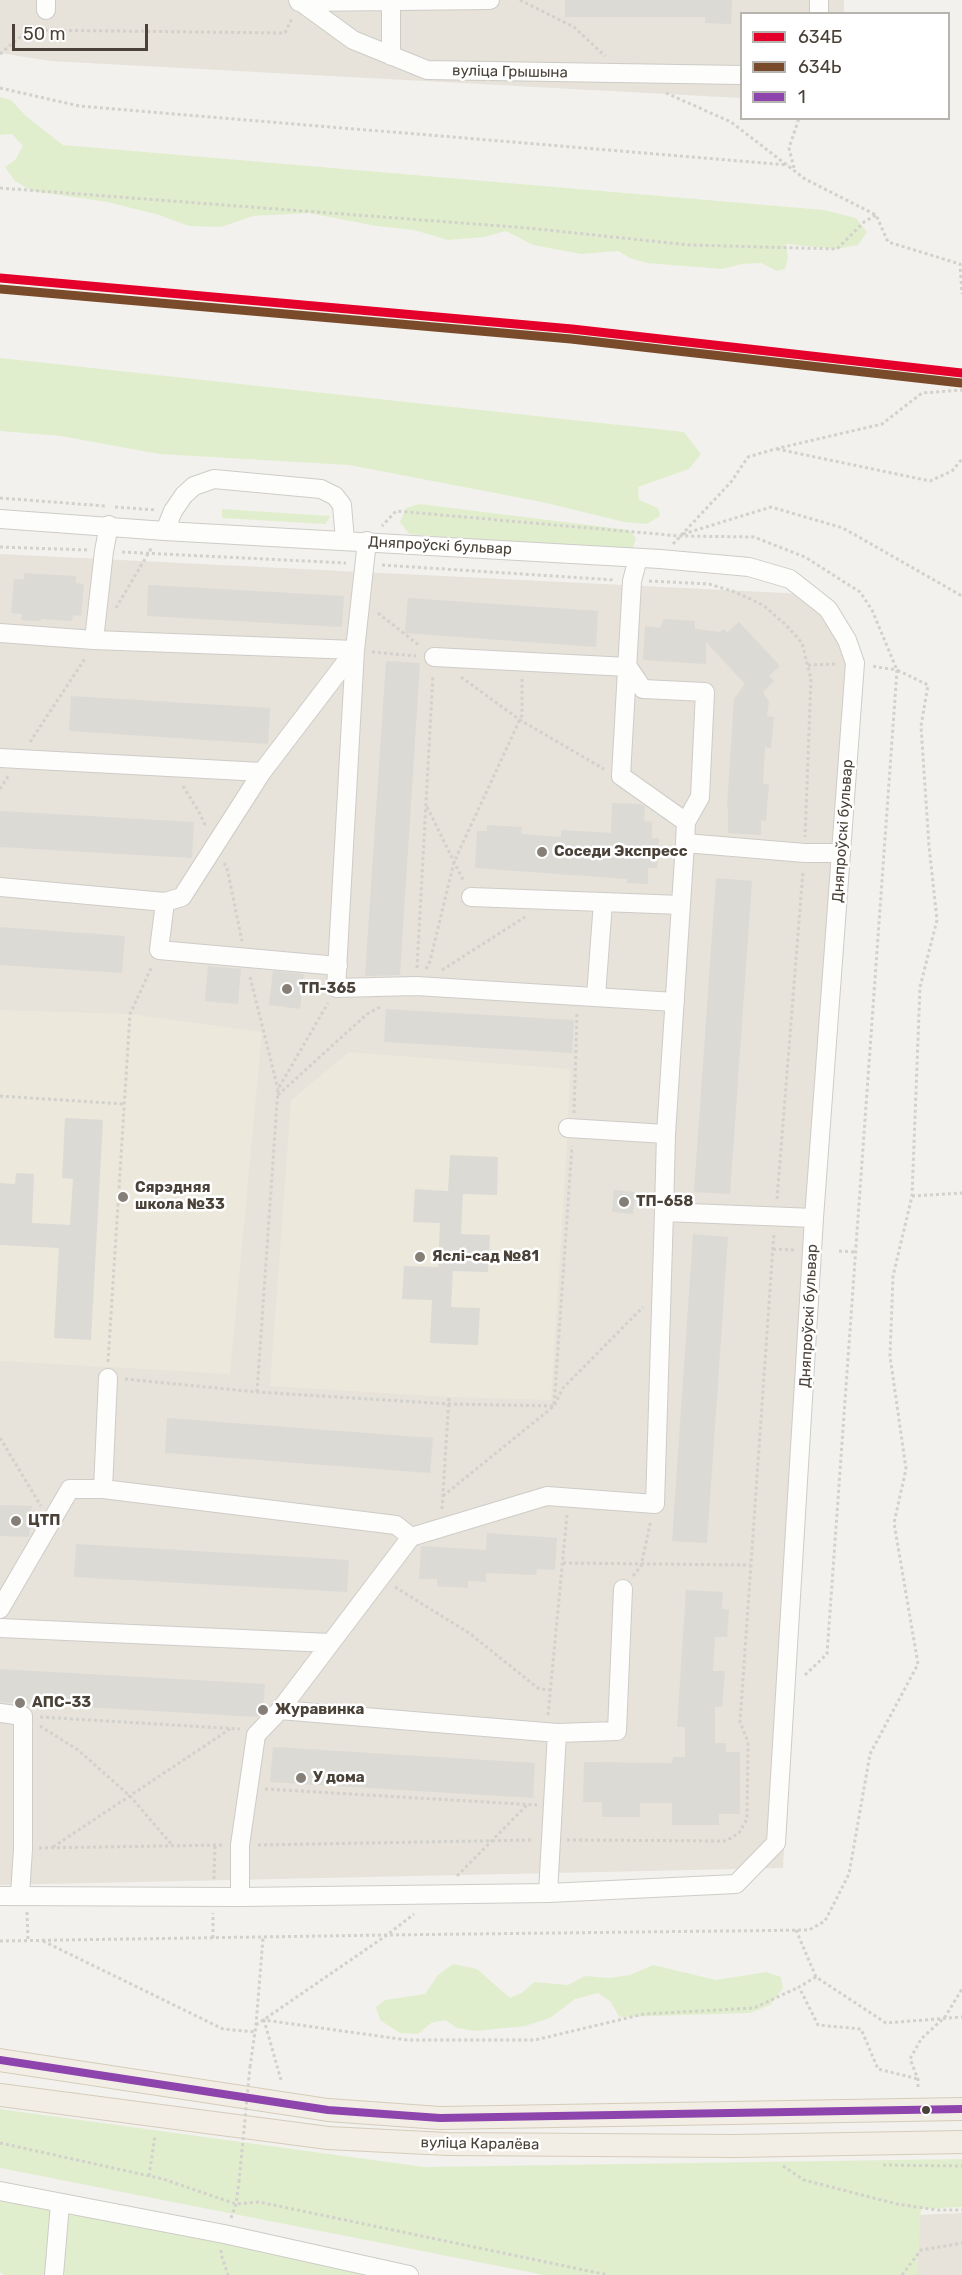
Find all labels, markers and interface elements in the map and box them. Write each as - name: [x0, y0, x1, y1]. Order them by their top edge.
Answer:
- scale bar: [15, 12, 152, 50]
- legend: [740, 12, 950, 120]
- text: 50 m: [23, 23, 66, 45]
- text: 634Б: [798, 26, 842, 48]
- text: 634Ь: [798, 56, 842, 78]
- street label: вуліца Грышына: [452, 62, 568, 82]
- text: 1: [798, 86, 806, 108]
- street label: Дняпроўскі бульвар: [368, 533, 512, 559]
- street label: Дняпроўскі бульвар: [829, 759, 857, 903]
- place label: Соседи Экспресс: [554, 843, 688, 861]
- marker: Соседи Экспресс: [535, 845, 549, 859]
- place label: ТП-365: [299, 980, 356, 998]
- marker: ТП-365: [280, 982, 294, 996]
- place label: Сярэдняя школа №33: [135, 1179, 225, 1214]
- marker: Сярэдняя школа №33: [116, 1190, 130, 1204]
- place label: ТП-658: [636, 1193, 693, 1211]
- marker: ТП-658: [617, 1195, 631, 1209]
- street label: Дняпроўскі бульвар: [796, 1244, 822, 1388]
- place label: Яслі-сад №81: [432, 1248, 539, 1266]
- marker: Яслі-сад №81: [413, 1250, 427, 1264]
- place label: ЦТП: [28, 1512, 60, 1530]
- marker: ЦТП: [9, 1514, 23, 1528]
- place label: АПС-33: [32, 1694, 91, 1712]
- marker: АПС-33: [13, 1696, 27, 1710]
- place label: Журавинка: [275, 1701, 364, 1719]
- marker: Журавинка: [256, 1703, 270, 1717]
- place label: У дома: [313, 1769, 365, 1787]
- marker: У дома: [294, 1771, 308, 1785]
- unlabelled marker: [920, 2104, 932, 2116]
- street label: вуліца Каралёва: [421, 2134, 539, 2154]

